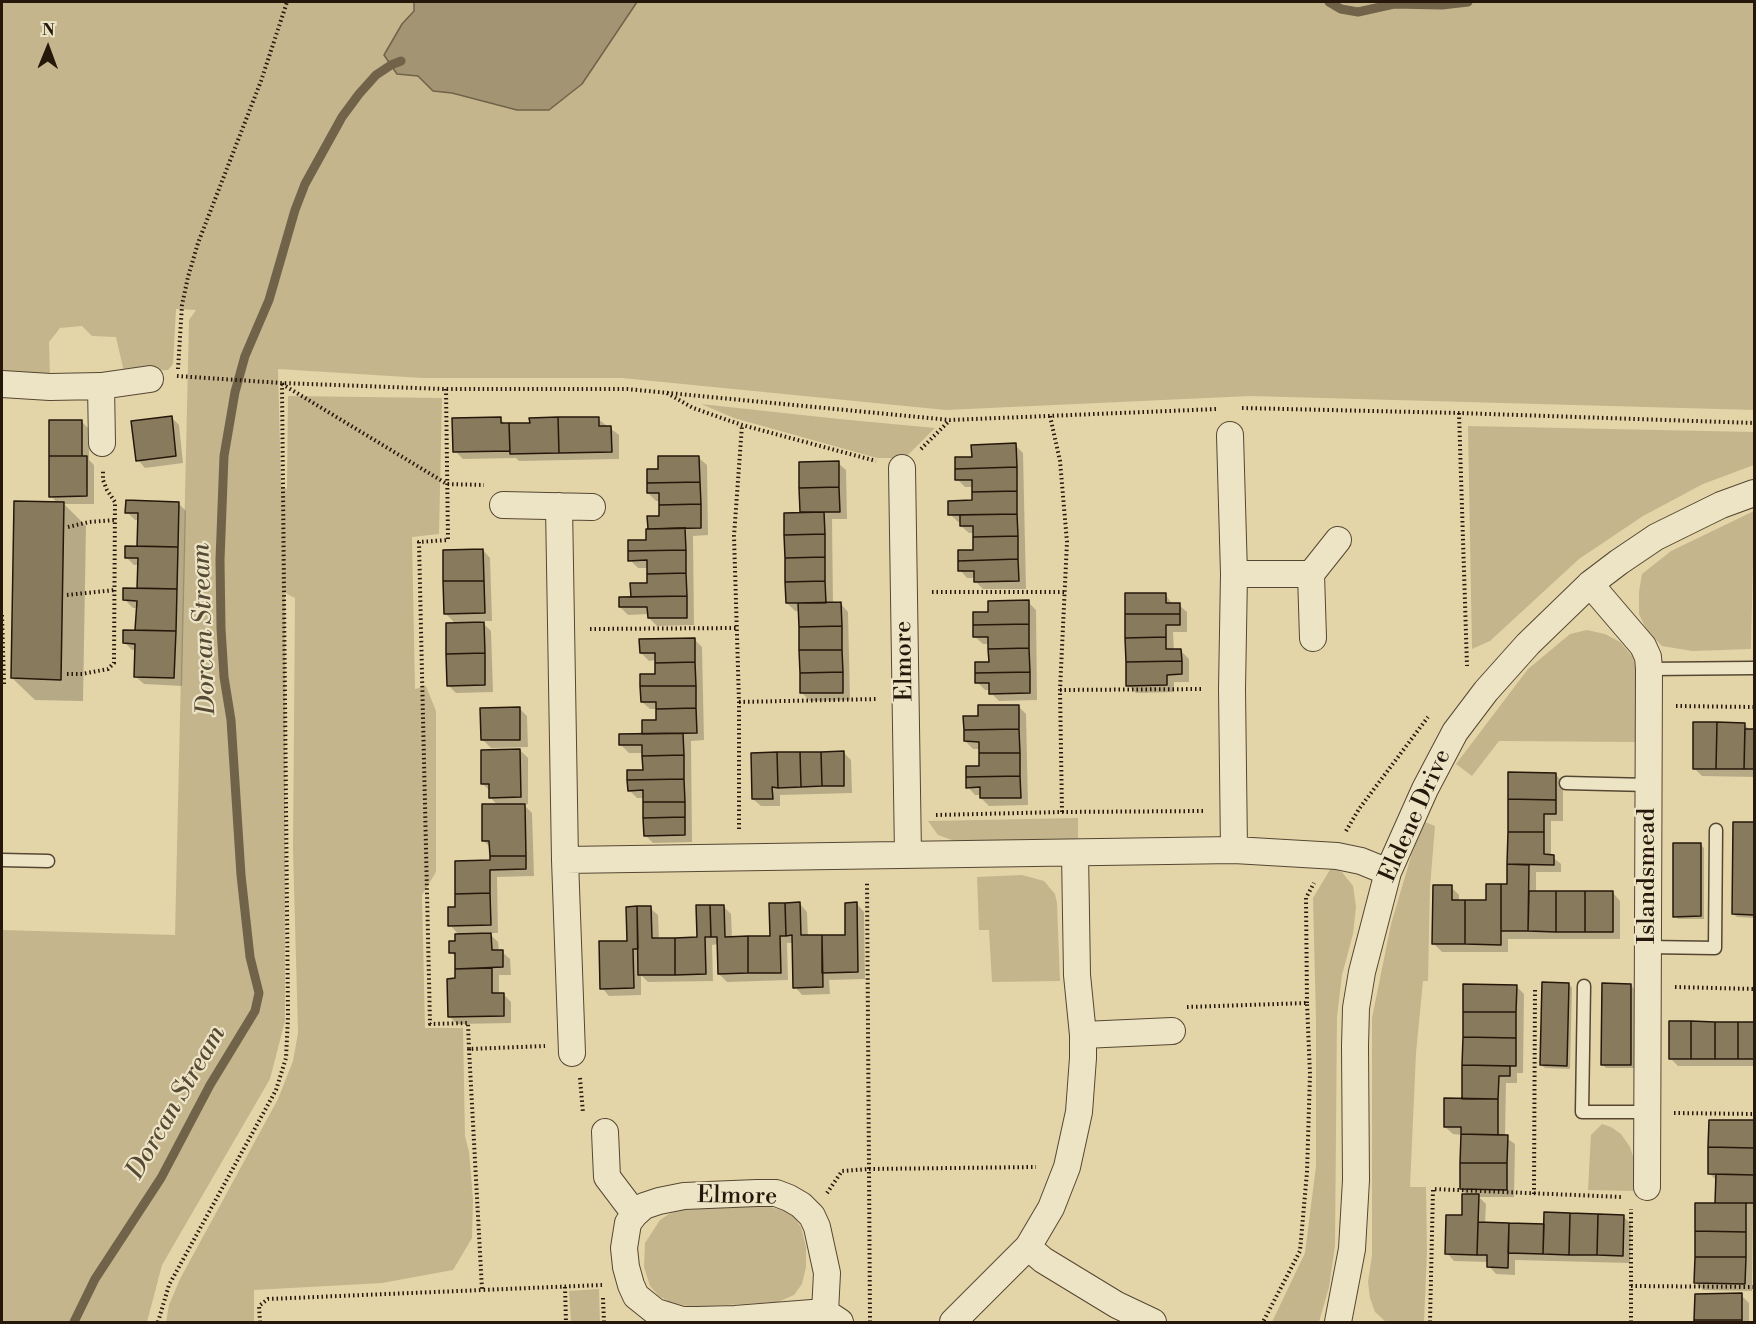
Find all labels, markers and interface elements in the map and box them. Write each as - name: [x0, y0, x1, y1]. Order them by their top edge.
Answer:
- north arrow: [18, 18, 78, 78]
- text: N: [42, 20, 55, 40]
- water label: Dorcan Stream: [186, 543, 224, 715]
- street label: Elmore: [890, 621, 920, 701]
- street label: Eldene Drive: [1374, 745, 1458, 887]
- street label: Islandsmead: [1634, 808, 1662, 944]
- water label: Dorcan Stream: [121, 1021, 233, 1185]
- street label: Elmore: [697, 1182, 777, 1212]

